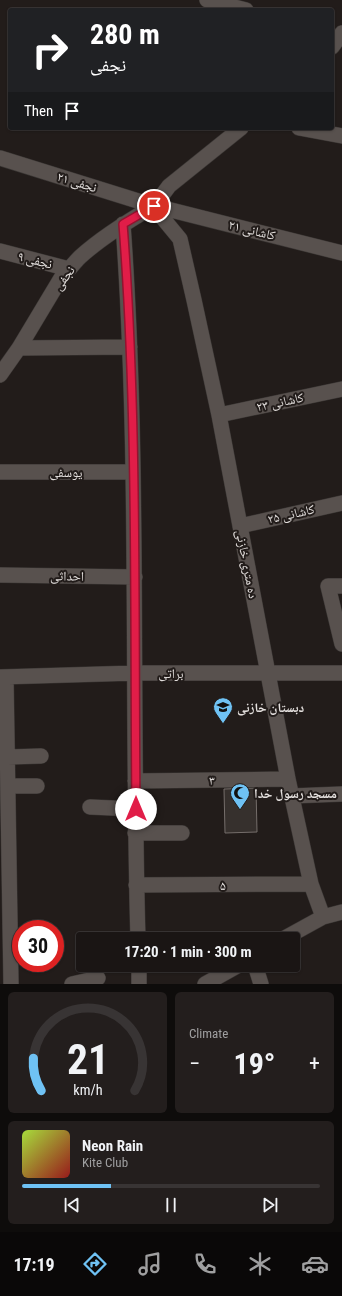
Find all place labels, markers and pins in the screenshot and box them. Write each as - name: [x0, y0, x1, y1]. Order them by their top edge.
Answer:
- pin: [137, 189, 171, 223]
- school or university icon: دبستان خازنی: [212, 696, 234, 724]
- place label: دبستان خازنی: [237, 700, 305, 716]
- mosque icon: مسجد رسول خدا: [229, 782, 251, 810]
- place label: مسجد رسول خدا: [254, 786, 337, 801]

